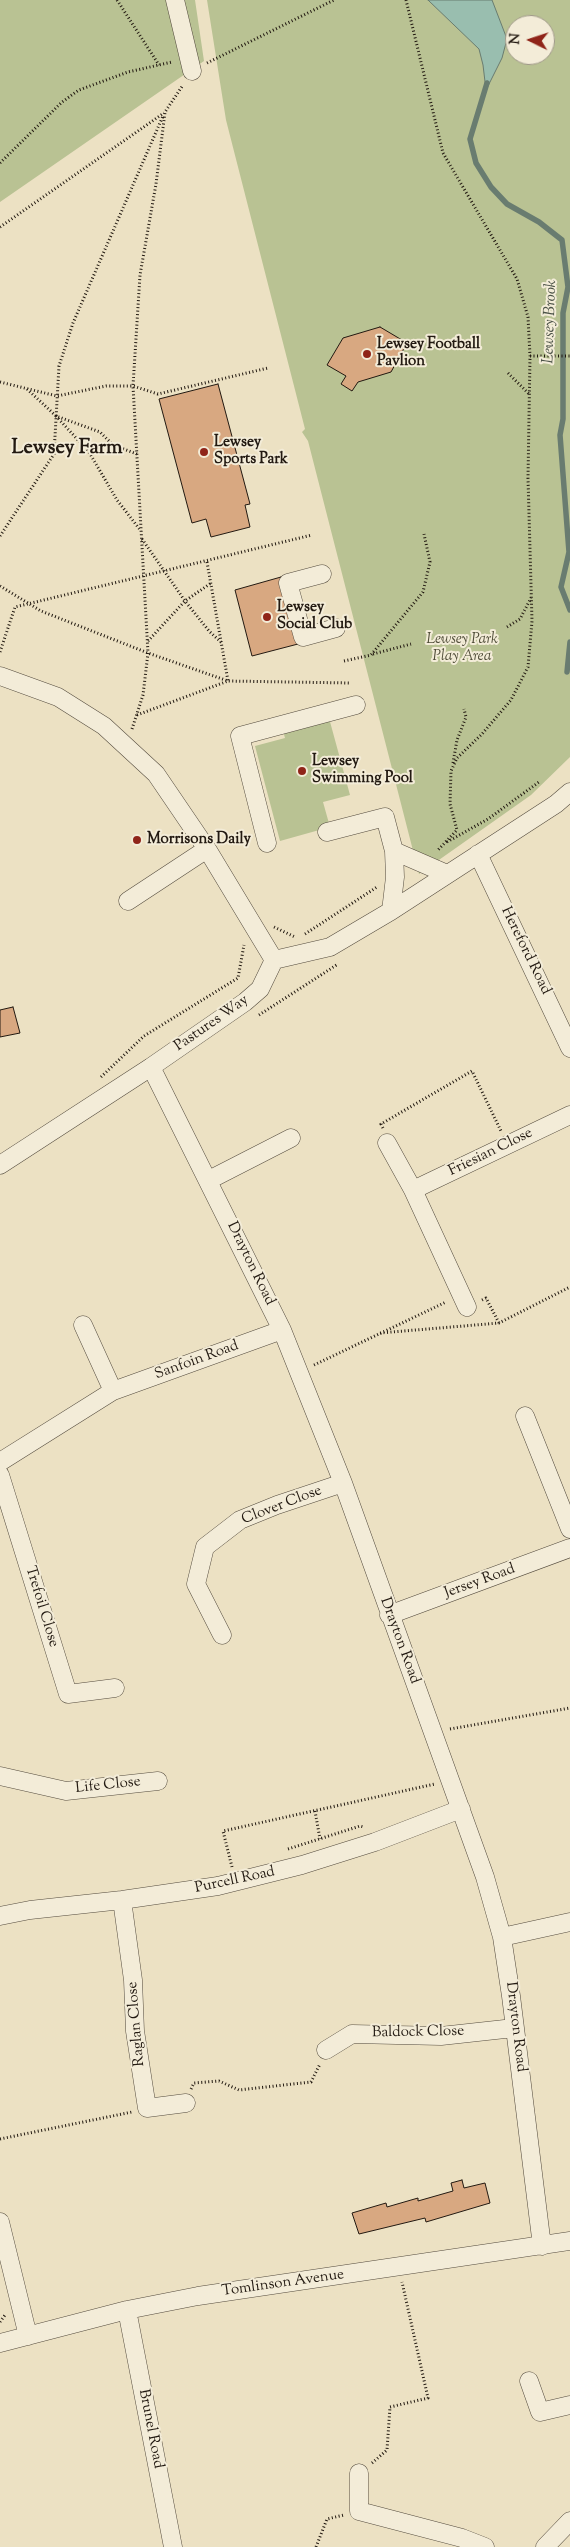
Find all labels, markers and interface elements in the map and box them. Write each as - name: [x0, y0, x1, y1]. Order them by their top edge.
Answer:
- north arrow: [505, 15, 555, 65]
- text: N: [506, 33, 526, 45]
- water label: Lewsey Brook: [540, 280, 562, 364]
- place label: Lewsey Football Pavlion: [377, 336, 480, 371]
- marker: Lewsey Football Pavlion: [361, 348, 373, 360]
- place label: Lewsey Sports Park: [214, 434, 288, 469]
- district label: Lewsey Farm: [12, 438, 122, 462]
- marker: Lewsey Sports Park: [198, 446, 210, 458]
- place label: Lewsey Social Club: [277, 599, 352, 634]
- marker: Lewsey Social Club: [261, 611, 273, 623]
- park label: Lewsey Park Play Area: [426, 631, 498, 666]
- place label: Lewsey Swimming Pool: [312, 753, 413, 788]
- marker: Lewsey Swimming Pool: [296, 765, 308, 777]
- place label: Morrisons Daily: [147, 831, 251, 849]
- marker: Morrisons Daily: [131, 834, 143, 846]
- street label: Hereford Road: [496, 904, 554, 998]
- street label: Pastures Way: [171, 992, 253, 1056]
- street label: Friesian Close: [446, 1125, 536, 1181]
- street label: Drayton Road: [222, 1219, 278, 1309]
- street label: Sanfoin Road: [153, 1338, 241, 1384]
- street label: Clover Close: [239, 1482, 325, 1530]
- street label: Jersey Road: [442, 1561, 518, 1603]
- street label: Trefoil Close: [20, 1564, 62, 1650]
- street label: Drayton Road: [375, 1595, 423, 1687]
- street label: Life Close: [74, 1774, 142, 1798]
- street label: Purcell Road: [193, 1864, 277, 1898]
- street label: Raglan Close: [124, 1981, 150, 2067]
- street label: Drayton Road: [501, 1981, 529, 2073]
- street label: Baldock Close: [372, 2023, 464, 2043]
- street label: Tomlinson Avenue: [221, 2266, 345, 2302]
- street label: Brunel Road: [133, 2388, 167, 2470]

